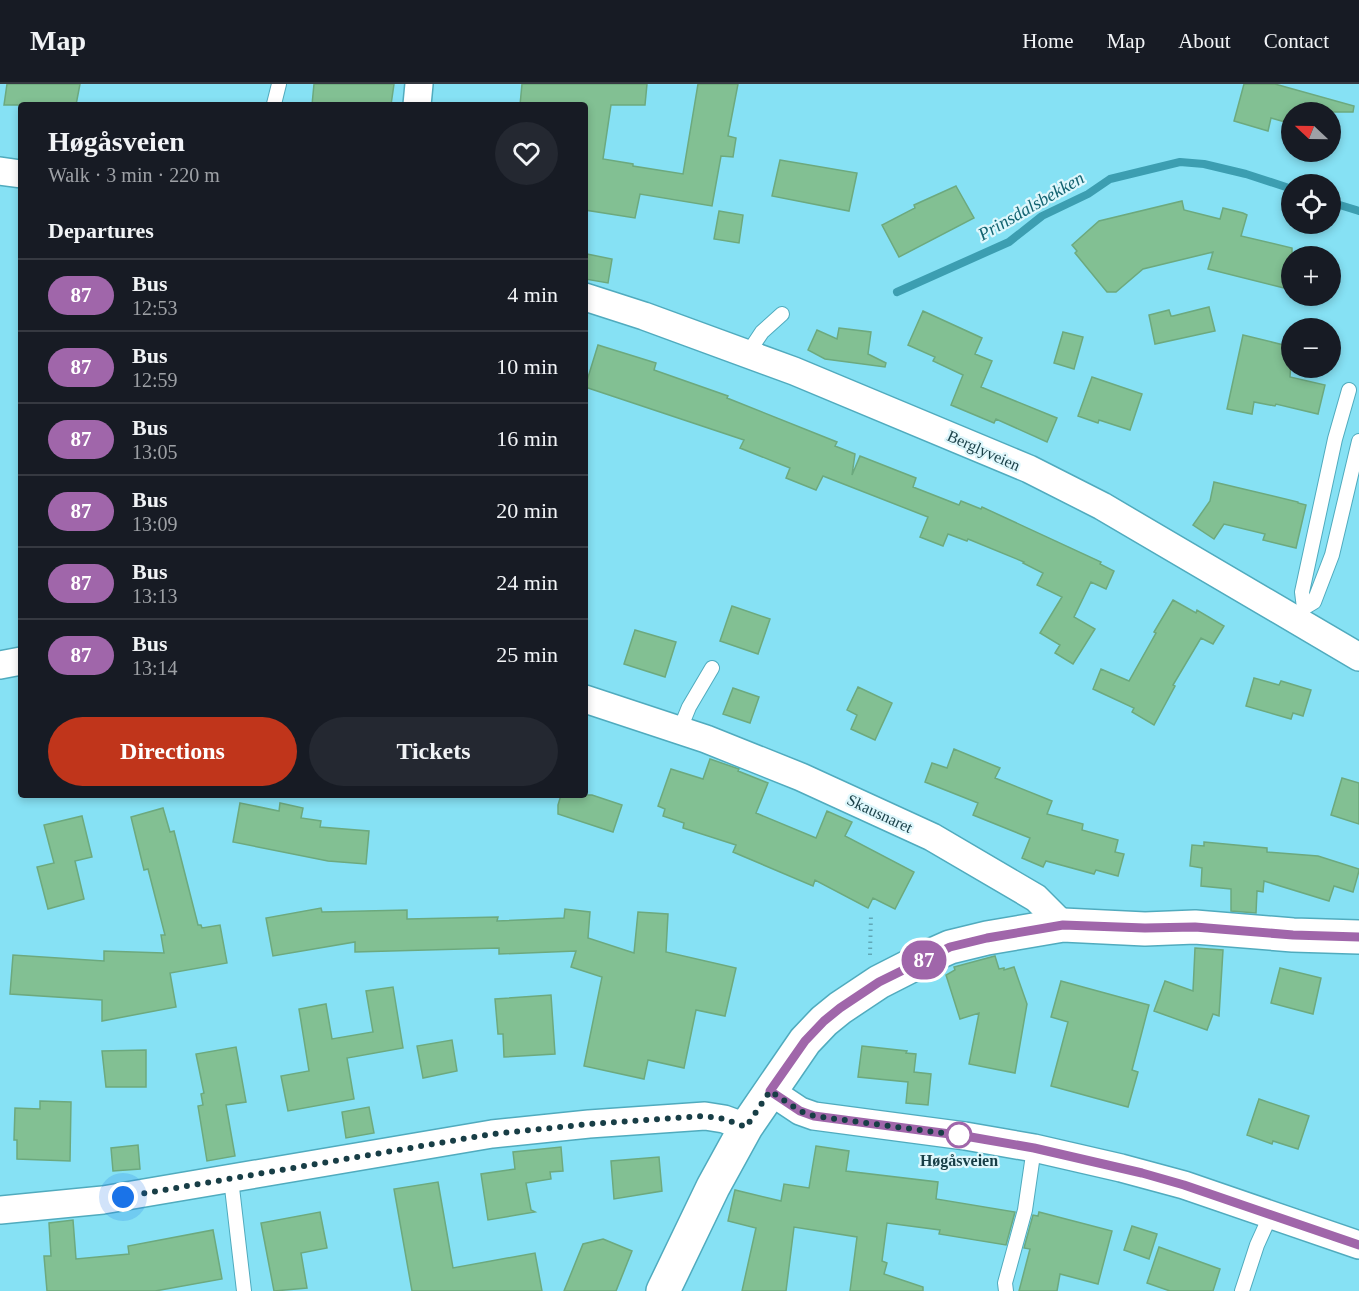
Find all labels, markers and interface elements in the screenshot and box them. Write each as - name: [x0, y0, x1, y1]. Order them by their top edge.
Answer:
- text: Map: [30, 25, 86, 56]
- text: Home: [1022, 29, 1074, 53]
- text: Map: [1107, 29, 1145, 53]
- text: About: [1178, 29, 1231, 53]
- text: Contact: [1264, 29, 1329, 53]
- north arrow: [1281, 102, 1341, 162]
- map controls: [1281, 102, 1341, 378]
- button: heart: [495, 122, 558, 185]
- text: Høgåsveien: [48, 126, 185, 157]
- text: Walk · 3 min · 220 m: [48, 164, 220, 186]
- water label: Prinsdalsbekken: [974, 168, 1088, 245]
- button: locate: [1281, 174, 1341, 234]
- text: Departures: [48, 218, 154, 243]
- button: +: [1281, 246, 1341, 306]
- text: Bus: [132, 271, 167, 296]
- text: 4 min: [507, 282, 558, 307]
- text: 87: [71, 283, 92, 307]
- text: 12:53: [132, 297, 178, 319]
- button: −: [1281, 318, 1341, 378]
- text: Bus: [132, 343, 167, 368]
- text: 10 min: [496, 354, 558, 379]
- text: 87: [71, 355, 92, 379]
- text: 12:59: [132, 369, 178, 391]
- text: Bus: [132, 415, 167, 440]
- text: 16 min: [496, 426, 558, 451]
- text: 87: [71, 427, 92, 451]
- street label: Berglyveien: [944, 427, 1023, 475]
- text: 13:05: [132, 441, 178, 463]
- text: Bus: [132, 487, 167, 512]
- text: 20 min: [496, 498, 558, 523]
- text: 87: [71, 499, 92, 523]
- text: 13:09: [132, 513, 178, 535]
- text: Bus: [132, 559, 167, 584]
- text: 24 min: [496, 570, 558, 595]
- text: 87: [71, 571, 92, 595]
- text: 13:13: [132, 585, 178, 607]
- text: Bus: [132, 631, 167, 656]
- text: 25 min: [496, 642, 558, 667]
- text: 87: [71, 643, 92, 667]
- text: 13:14: [132, 657, 178, 679]
- button: Directions: [48, 717, 297, 786]
- button: Tickets: [309, 717, 558, 786]
- street label: Skausnaret: [844, 791, 916, 836]
- line badge: 87: [897, 940, 951, 980]
- text: 87: [914, 948, 935, 972]
- marker: Høgåsveien: [946, 1122, 972, 1148]
- place label: Høgåsveien: [920, 1152, 998, 1170]
- your location: [108, 1182, 138, 1212]

